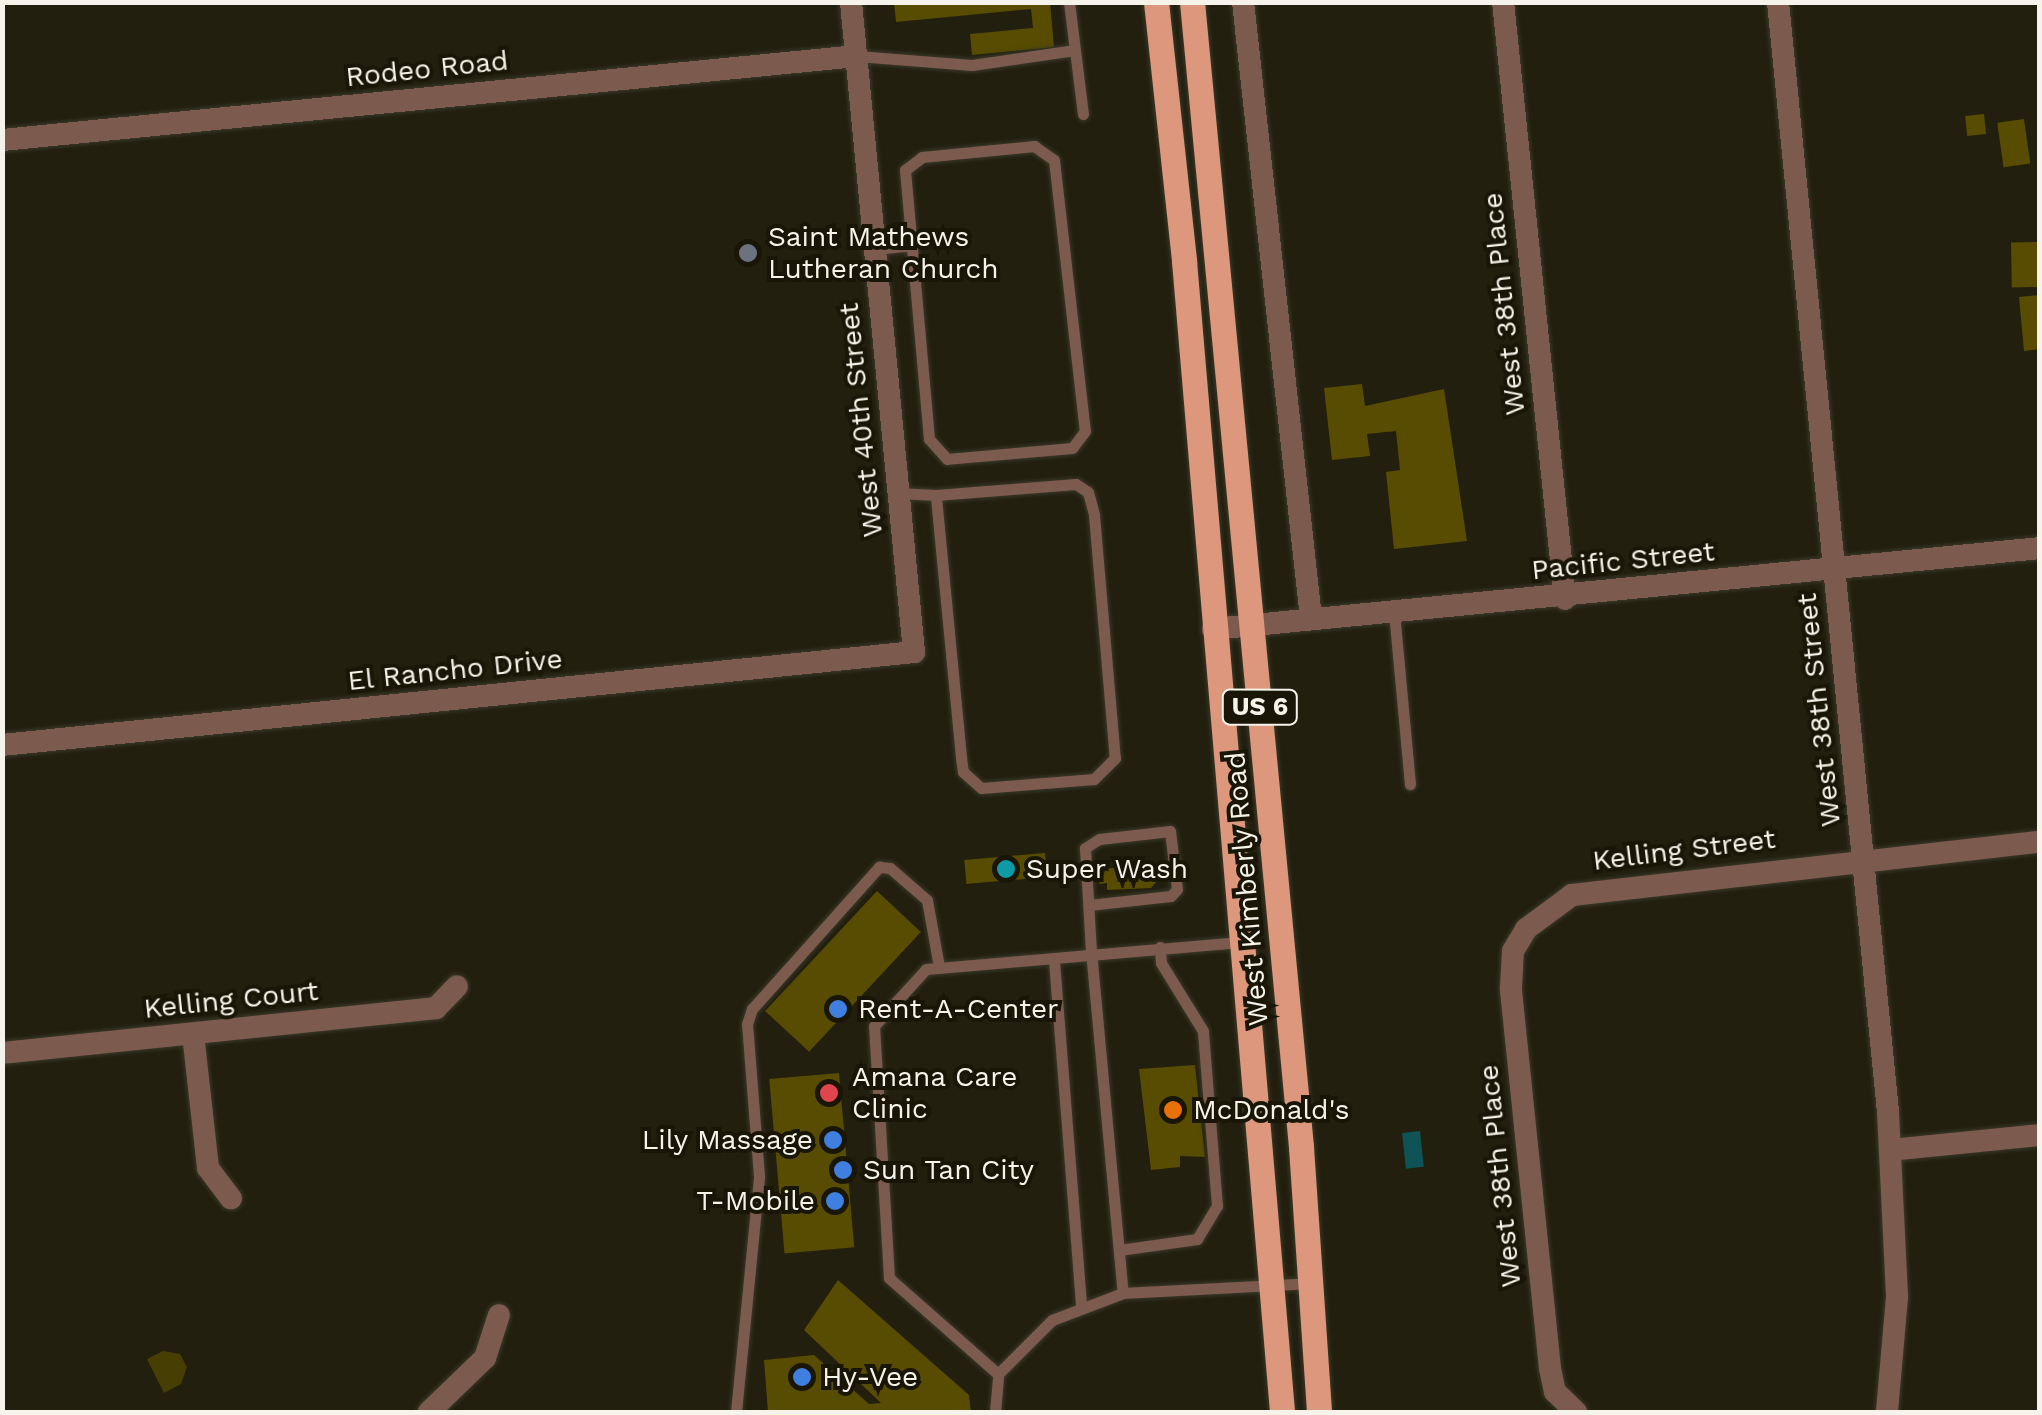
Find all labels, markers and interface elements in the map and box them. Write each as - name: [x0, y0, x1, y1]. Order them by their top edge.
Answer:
- street label: Rodeo Road: [344, 44, 510, 94]
- street label: West 38th Place: [1476, 191, 1532, 417]
- place label: Saint Mathews Lutheran Church: [768, 220, 998, 286]
- marker: Saint Mathews Lutheran Church: [737, 242, 759, 264]
- street label: West 40th Street: [832, 301, 890, 539]
- street label: Pacific Street: [1530, 535, 1716, 587]
- street label: West 38th Street: [1790, 592, 1848, 828]
- street label: El Rancho Drive: [345, 642, 565, 698]
- road number: US 6: [1220, 687, 1300, 727]
- street label: West Kimberly Road: [1218, 750, 1276, 1028]
- street label: Kelling Street: [1591, 822, 1777, 878]
- place label: Super Wash: [1026, 852, 1189, 886]
- marker: Super Wash: [995, 858, 1017, 880]
- street label: Kelling Court: [142, 974, 320, 1026]
- place label: Rent-A-Center: [858, 992, 1059, 1026]
- marker: Rent-A-Center: [827, 998, 849, 1020]
- place label: Amana Care Clinic: [852, 1060, 1018, 1126]
- street label: West 38th Place: [1472, 1063, 1528, 1289]
- marker: Amana Care Clinic: [816, 1080, 842, 1106]
- place label: McDonald's: [1193, 1093, 1350, 1127]
- marker: McDonald's: [1162, 1099, 1184, 1121]
- place label: Lily Massage: [641, 1123, 813, 1157]
- marker: Lily Massage: [822, 1129, 844, 1151]
- place label: Sun Tan City: [863, 1153, 1035, 1187]
- marker: Sun Tan City: [832, 1159, 854, 1181]
- place label: T-Mobile: [696, 1184, 815, 1218]
- marker: T-Mobile: [824, 1190, 846, 1212]
- place label: Hy-Vee: [822, 1360, 918, 1394]
- marker: Hy-Vee: [791, 1366, 813, 1388]

